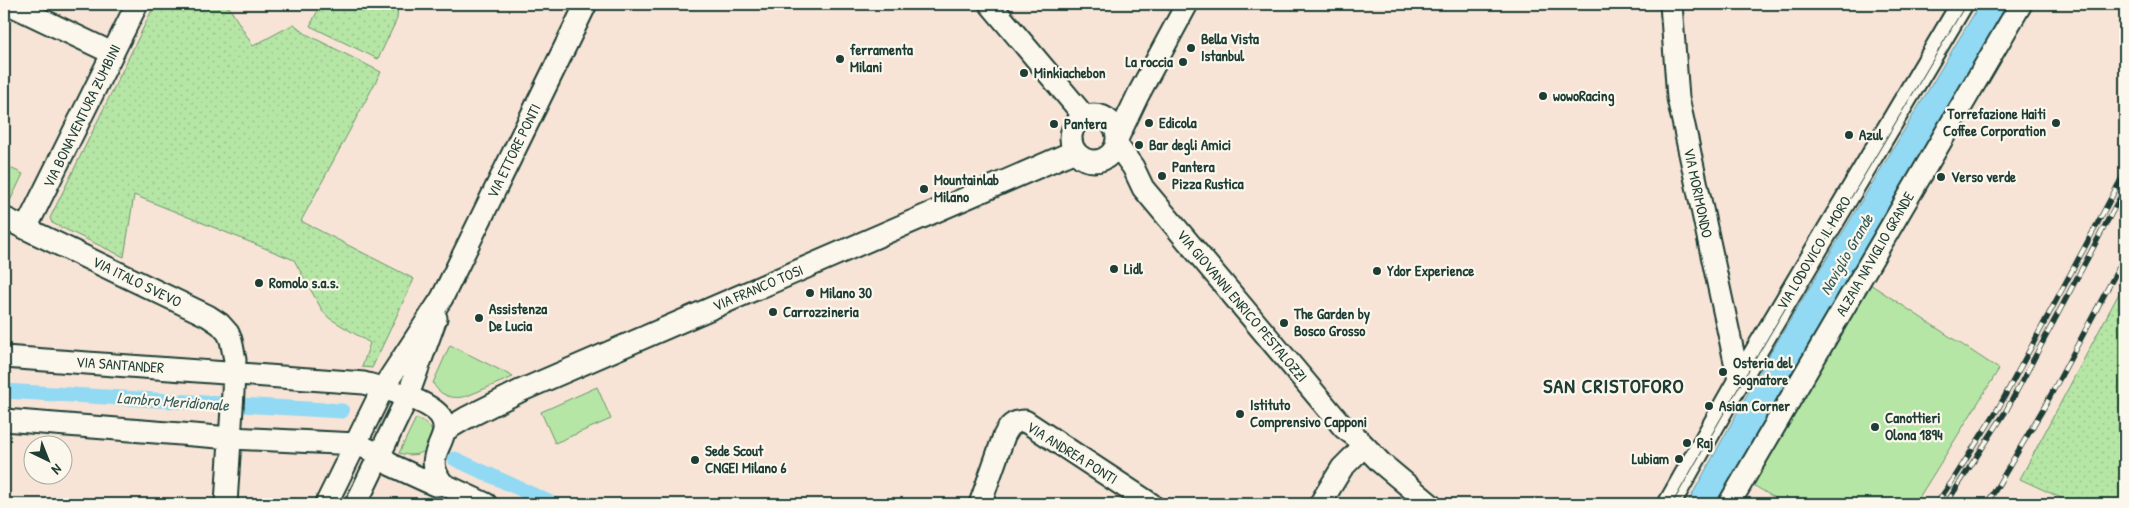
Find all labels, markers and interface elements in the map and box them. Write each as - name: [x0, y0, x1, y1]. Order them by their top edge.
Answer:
- place label: Bella Vista Istanbul: [1201, 28, 1259, 66]
- place label: ferramenta Milani: [850, 39, 913, 77]
- street label: VIA BONAVENTURA ZUMBINI: [38, 40, 125, 191]
- marker: Bella Vista Istanbul: [1185, 42, 1197, 54]
- place label: La roccia: [1125, 51, 1173, 72]
- marker: ferramenta Milani: [834, 53, 846, 65]
- marker: La roccia: [1177, 56, 1189, 68]
- place label: Minkiachebon: [1034, 62, 1106, 83]
- marker: Minkiachebon: [1018, 67, 1030, 79]
- place label: wowoRacing: [1553, 85, 1615, 107]
- marker: wowoRacing: [1537, 90, 1549, 102]
- street label: VIA ETTORE PONTI: [482, 100, 546, 202]
- place label: Torrefazione Haiti Coffee Corporation: [1943, 103, 2046, 142]
- place label: Edicola: [1159, 112, 1197, 133]
- place label: Pantera: [1064, 113, 1107, 134]
- marker: Edicola: [1143, 117, 1155, 129]
- marker: Torrefazione Haiti Coffee Corporation: [2050, 117, 2062, 129]
- marker: Pantera: [1048, 118, 1060, 130]
- place label: Azul: [1859, 124, 1884, 145]
- marker: Azul: [1843, 129, 1855, 141]
- place label: Bar degli Amici: [1149, 134, 1231, 156]
- marker: Bar degli Amici: [1133, 139, 1145, 151]
- street label: VIA MORIMONDO: [1679, 146, 1718, 240]
- place label: Pantera Pizza Rustica: [1172, 156, 1244, 194]
- place label: Verso verde: [1951, 166, 2016, 187]
- place label: Mountainlab Milano: [934, 169, 999, 207]
- marker: Pantera Pizza Rustica: [1156, 170, 1168, 182]
- marker: Verso verde: [1935, 171, 1947, 183]
- marker: Mountainlab Milano: [918, 183, 930, 195]
- street label: ALZAIA NAVIGLIO GRANDE: [1830, 187, 1919, 320]
- street label: VIA LODOVICO IL MORO: [1771, 192, 1856, 313]
- water label: Naviglio Grande: [1814, 209, 1878, 298]
- street label: VIA GIOVANNI ENRICO PESTALOZZI: [1172, 225, 1313, 386]
- street label: VIA ITALO SVEVO: [89, 251, 185, 312]
- place label: Lidl: [1124, 258, 1144, 279]
- street label: VIA FRANCO TOSI: [709, 259, 806, 316]
- place label: Ydor Experience: [1387, 260, 1474, 282]
- marker: Lidl: [1108, 263, 1120, 275]
- marker: Ydor Experience: [1371, 265, 1383, 277]
- place label: Romolo s.a.s.: [269, 272, 339, 293]
- marker: Romolo s.a.s.: [253, 277, 265, 289]
- place label: Milano 30: [820, 282, 872, 303]
- marker: Milano 30: [804, 287, 816, 299]
- place label: Assistenza De Lucia: [489, 298, 547, 336]
- place label: Carrozzineria: [783, 301, 859, 322]
- place label: The Garden by Bosco Grosso: [1293, 303, 1371, 341]
- marker: Carrozzineria: [767, 306, 779, 318]
- marker: Assistenza De Lucia: [473, 312, 485, 324]
- marker: The Garden by Bosco Grosso: [1278, 317, 1290, 329]
- street label: VIA SANTANDER: [76, 351, 165, 378]
- place label: Osteria del Sognatore: [1733, 352, 1794, 391]
- marker: Osteria del Sognatore: [1717, 366, 1729, 378]
- district label: SAN CRISTOFORO: [1543, 372, 1685, 399]
- water label: Lambro Meridionale: [116, 386, 230, 416]
- place label: Istituto Comprensivo Capponi: [1250, 394, 1367, 433]
- place label: Asian Corner: [1719, 395, 1790, 416]
- marker: Asian Corner: [1703, 400, 1715, 412]
- place label: Canottieri Olona 1894: [1885, 407, 1943, 445]
- marker: Istituto Comprensivo Capponi: [1234, 408, 1246, 420]
- street label: VIA ANDREA PONTI: [1023, 416, 1122, 489]
- marker: Canottieri Olona 1894: [1869, 421, 1881, 433]
- place label: Raj: [1697, 432, 1713, 453]
- north arrow: [22, 436, 72, 486]
- marker: Raj: [1681, 437, 1693, 449]
- place label: Sede Scout CNGEI Milano 6: [705, 440, 786, 478]
- place label: Lubiam: [1632, 448, 1669, 469]
- marker: Lubiam: [1673, 453, 1685, 465]
- marker: Sede Scout CNGEI Milano 6: [689, 454, 701, 466]
- text: N: [48, 460, 66, 480]

